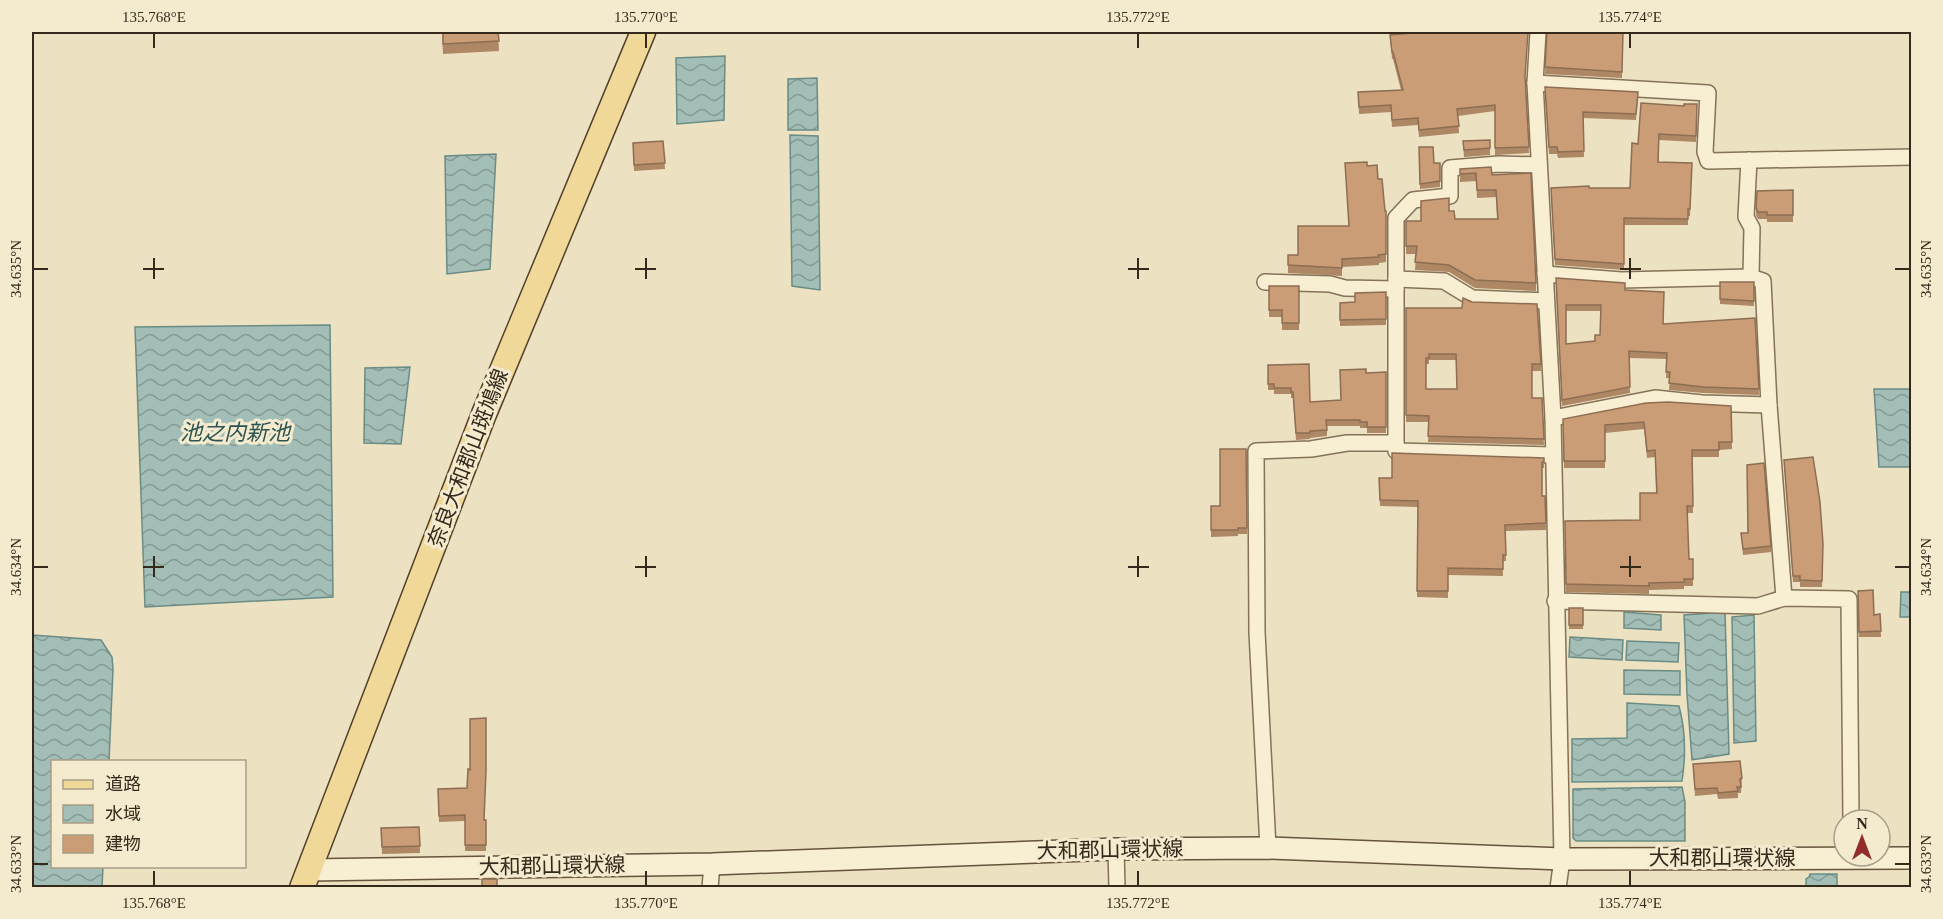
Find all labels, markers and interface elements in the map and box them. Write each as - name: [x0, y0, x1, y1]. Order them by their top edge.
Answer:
- text: 135.768°E: [122, 9, 186, 25]
- text: 135.770°E: [614, 9, 678, 25]
- text: 135.772°E: [1106, 9, 1170, 25]
- text: 135.774°E: [1598, 9, 1662, 25]
- text: 34.635°N: [8, 240, 24, 298]
- text: 34.635°N: [1918, 240, 1934, 298]
- street label: 奈良大和郡山斑鳩線: [423, 365, 513, 551]
- water label: 池之内新池: [180, 420, 292, 445]
- text: 34.634°N: [8, 538, 24, 596]
- text: 34.634°N: [1918, 538, 1934, 596]
- legend: [51, 760, 246, 868]
- text: 道路: [105, 774, 141, 794]
- text: 水域: [105, 804, 141, 824]
- north arrow: [1832, 808, 1892, 868]
- text: N: [1856, 815, 1868, 832]
- text: 建物: [105, 834, 141, 854]
- text: 34.633°N: [8, 835, 24, 893]
- text: 34.633°N: [1918, 835, 1934, 893]
- street label: 大和郡山環状線: [1036, 837, 1184, 863]
- street label: 大和郡山環状線: [1649, 846, 1796, 870]
- street label: 大和郡山環状線: [478, 853, 626, 879]
- text: 135.768°E: [122, 895, 186, 911]
- text: 135.770°E: [614, 895, 678, 911]
- text: 135.772°E: [1106, 895, 1170, 911]
- text: 135.774°E: [1598, 895, 1662, 911]

